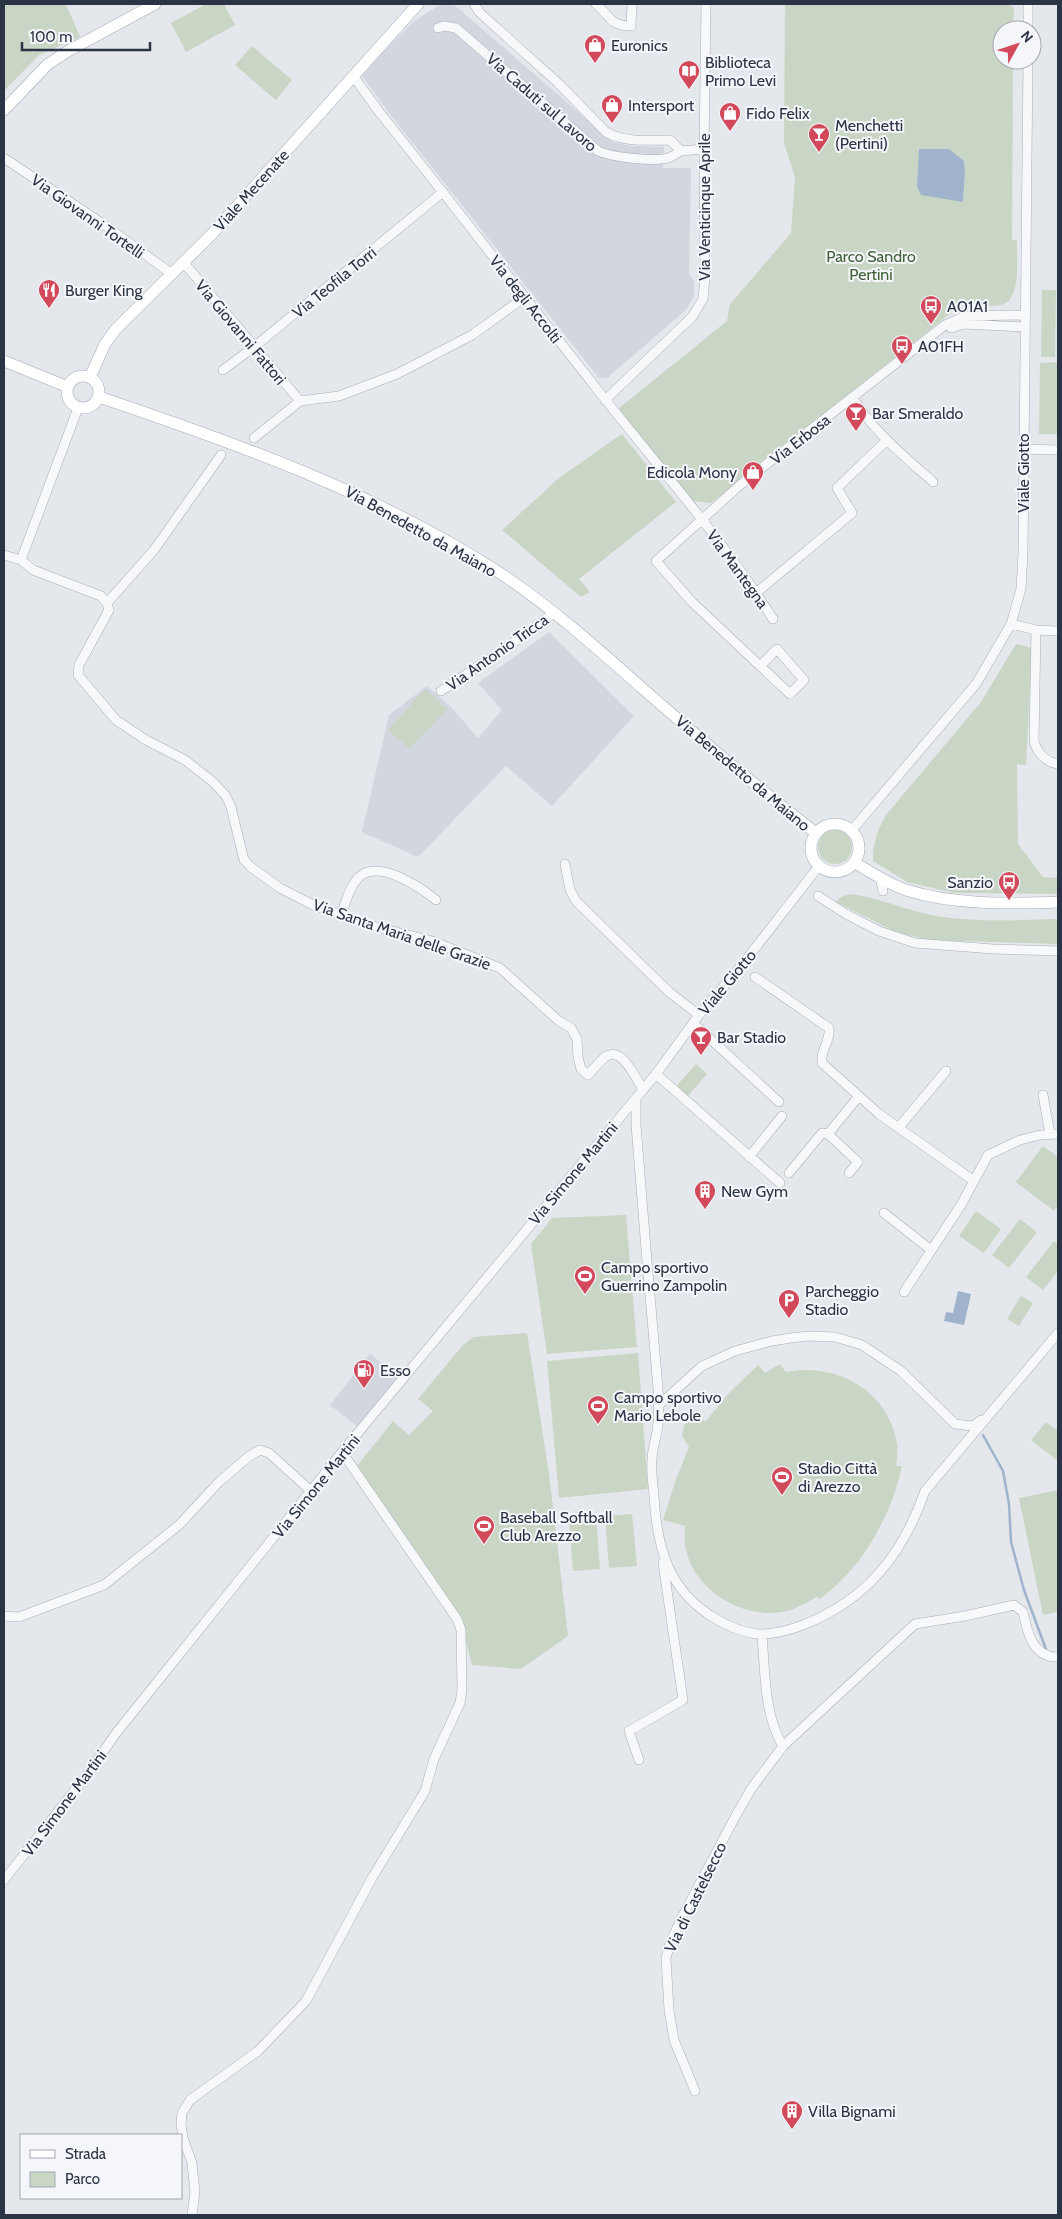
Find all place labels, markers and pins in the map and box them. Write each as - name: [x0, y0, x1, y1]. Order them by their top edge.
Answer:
- shop icon: Euronics: [583, 33, 607, 64]
- place label: Euronics: [611, 36, 668, 55]
- place label: Biblioteca Primo Levi: [705, 53, 776, 90]
- library icon: Biblioteca Primo Levi: [677, 59, 701, 90]
- shop icon: Intersport: [600, 93, 624, 124]
- place label: Intersport: [628, 96, 695, 115]
- shop icon: Fido Felix: [718, 101, 742, 132]
- place label: Fido Felix: [746, 104, 810, 123]
- place label: Menchetti (Pertini): [835, 116, 903, 153]
- bar icon: Menchetti (Pertini): [807, 122, 831, 153]
- restaurant icon: Burger King: [37, 278, 61, 309]
- place label: Burger King: [65, 281, 143, 300]
- bus stop icon: A01A1: [919, 294, 943, 325]
- place label: A01A1: [947, 297, 988, 316]
- bus stop icon: A01FH: [890, 334, 914, 365]
- place label: A01FH: [918, 337, 964, 356]
- bar icon: Bar Smeraldo: [844, 401, 868, 432]
- place label: Bar Smeraldo: [872, 404, 964, 423]
- shop icon: Edicola Mony: [741, 460, 765, 491]
- place label: Edicola Mony: [647, 463, 737, 482]
- bus stop icon: Sanzio: [997, 870, 1021, 901]
- place label: Sanzio: [947, 873, 993, 892]
- bar icon: Bar Stadio: [689, 1025, 713, 1056]
- place label: Bar Stadio: [717, 1028, 786, 1047]
- building icon: New Gym: [693, 1179, 717, 1210]
- place label: New Gym: [721, 1182, 788, 1201]
- place label: Campo sportivo Guerrino Zampolin: [601, 1258, 727, 1295]
- sports icon: Campo sportivo Guerrino Zampolin: [573, 1264, 597, 1295]
- place label: Parcheggio Stadio: [805, 1282, 879, 1319]
- parking icon: Parcheggio Stadio: [777, 1288, 801, 1319]
- fuel station icon: Esso: [352, 1358, 376, 1389]
- place label: Esso: [380, 1361, 411, 1380]
- place label: Campo sportivo Mario Lebole: [614, 1388, 722, 1425]
- sports icon: Campo sportivo Mario Lebole: [586, 1394, 610, 1425]
- place label: Stadio Città di Arezzo: [798, 1459, 877, 1496]
- sports icon: Stadio Città di Arezzo: [770, 1465, 794, 1496]
- place label: Baseball Softball Club Arezzo: [500, 1508, 613, 1545]
- sports icon: Baseball Softball Club Arezzo: [472, 1514, 496, 1545]
- building icon: Villa Bignami: [780, 2099, 804, 2130]
- place label: Villa Bignami: [808, 2102, 896, 2121]

